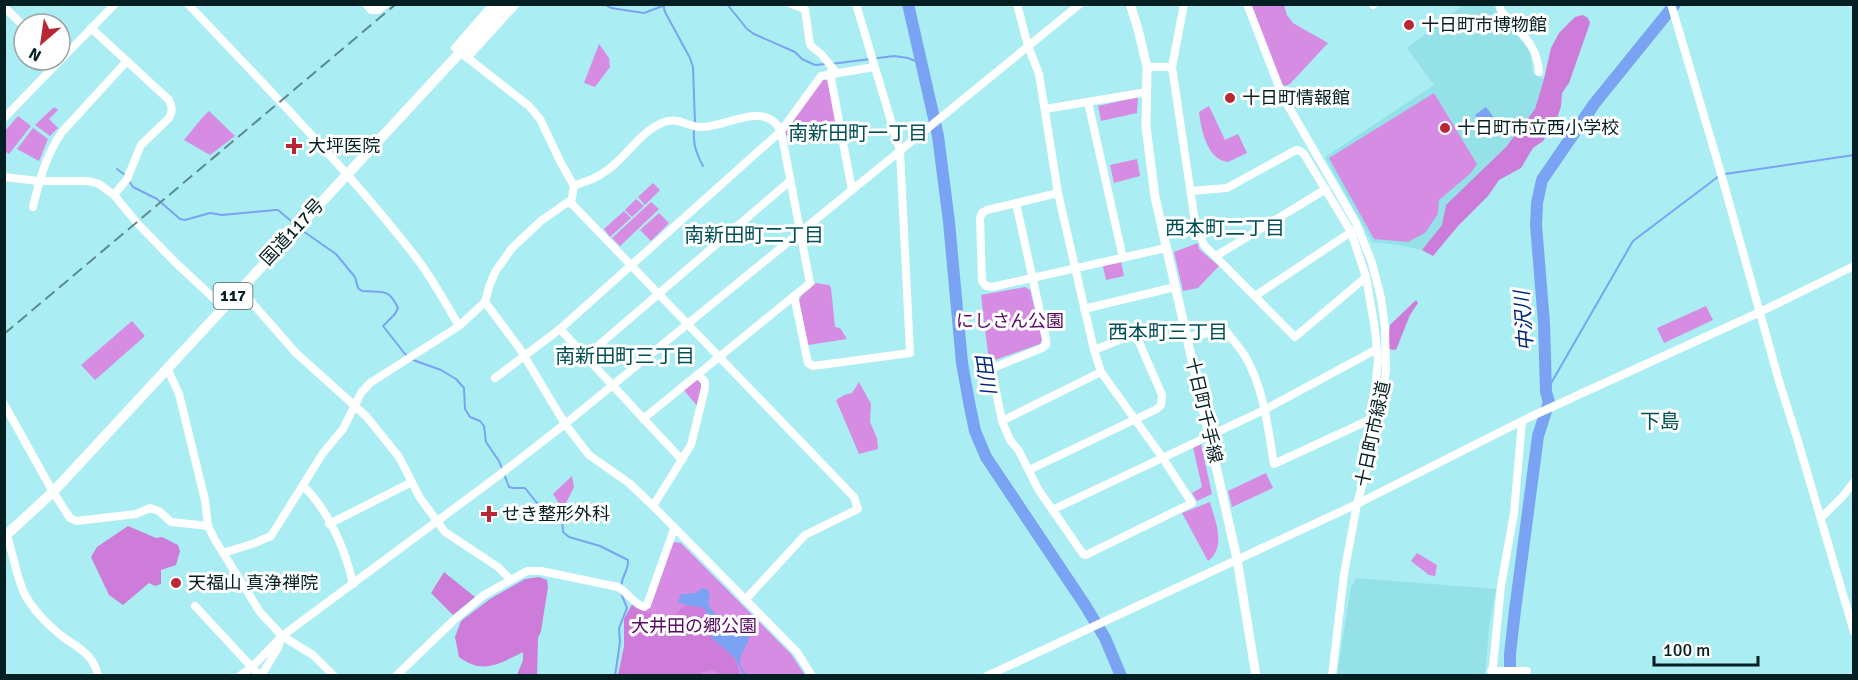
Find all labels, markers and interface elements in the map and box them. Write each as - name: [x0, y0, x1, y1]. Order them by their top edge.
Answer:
- north arrow: [12, 12, 72, 72]
- place label: 十日町市博物館: [1421, 14, 1547, 36]
- marker: 十日町市博物館: [1402, 18, 1416, 32]
- text: N: [25, 43, 45, 66]
- place label: 十日町情報館: [1242, 87, 1350, 109]
- marker: 十日町情報館: [1223, 91, 1237, 105]
- place label: 十日町市立西小学校: [1457, 117, 1619, 139]
- district label: 南新田町一丁目: [788, 121, 928, 146]
- marker: 十日町市立西小学校: [1438, 121, 1452, 135]
- place label: 大坪医院: [308, 135, 380, 157]
- marker: 大坪医院: [285, 137, 303, 155]
- street label: 国道117号: [256, 194, 328, 270]
- district label: 西本町二丁目: [1165, 216, 1285, 241]
- district label: 南新田町二丁目: [684, 223, 824, 248]
- road number: 117: [214, 283, 252, 309]
- water label: 中沢川: [1509, 288, 1539, 352]
- park label: にしさん公園: [956, 310, 1064, 332]
- district label: 西本町三丁目: [1108, 320, 1228, 345]
- district label: 南新田町三丁目: [555, 344, 695, 369]
- water label: 田川: [970, 351, 1001, 397]
- street label: 十日町千手線: [1181, 355, 1227, 465]
- street label: 十日町市緑道: [1351, 379, 1395, 489]
- district label: 下島: [1640, 409, 1680, 434]
- place label: せき整形外科: [502, 503, 610, 525]
- marker: せき整形外科: [480, 505, 498, 523]
- place label: 天福山 真浄禅院: [188, 572, 318, 594]
- marker: 天福山 真浄禅院: [169, 576, 183, 590]
- park label: 大井田の郷公園: [631, 615, 757, 637]
- scale bar: [1654, 629, 1758, 667]
- text: 100 m: [1663, 639, 1710, 661]

